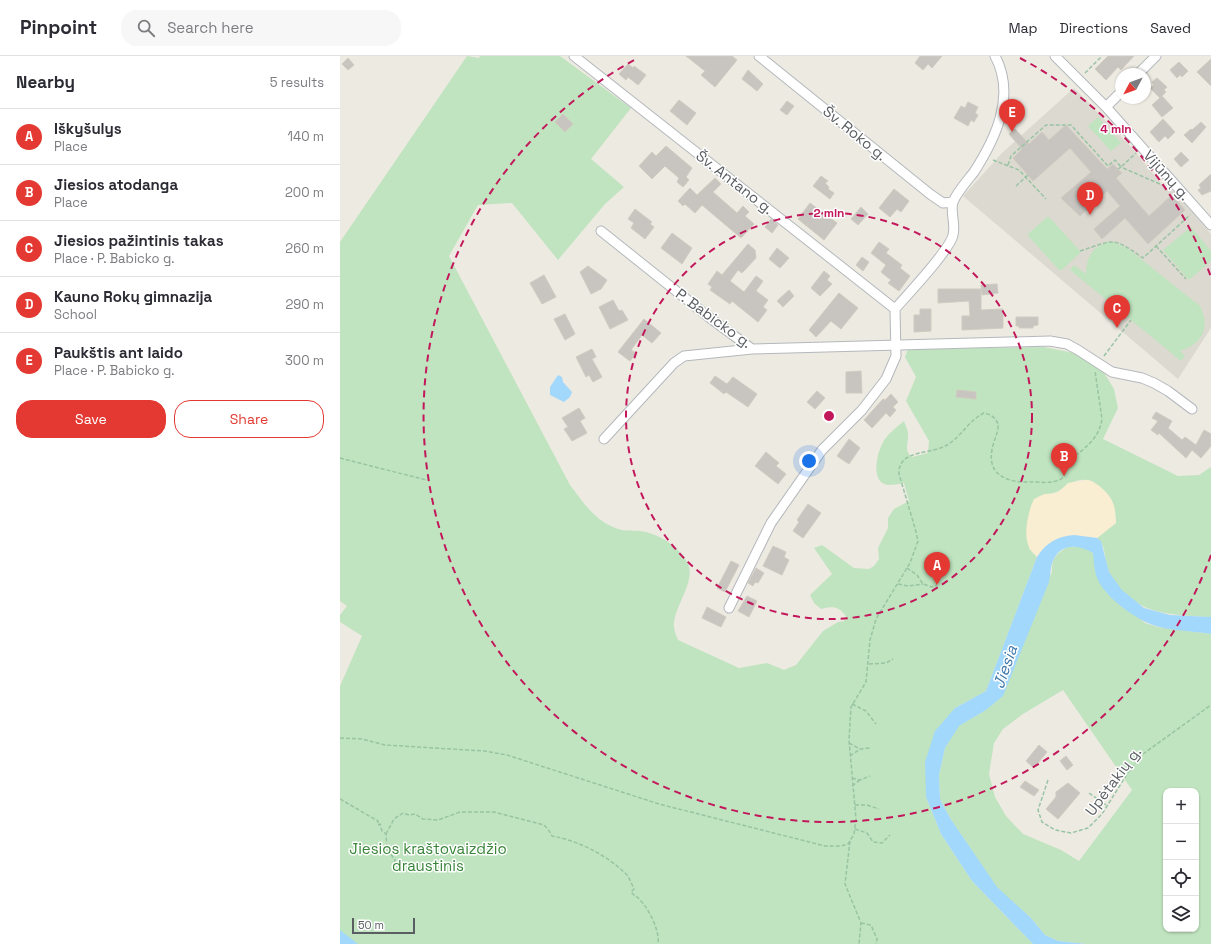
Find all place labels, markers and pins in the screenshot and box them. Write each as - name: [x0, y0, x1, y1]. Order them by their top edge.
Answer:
- pin: E: [999, 99, 1025, 132]
- pin: D: [1077, 182, 1103, 215]
- pin: C: [1104, 295, 1130, 328]
- centre of rings: [822, 409, 836, 423]
- pin: B: [1051, 443, 1077, 476]
- pin: A: [924, 552, 950, 585]

